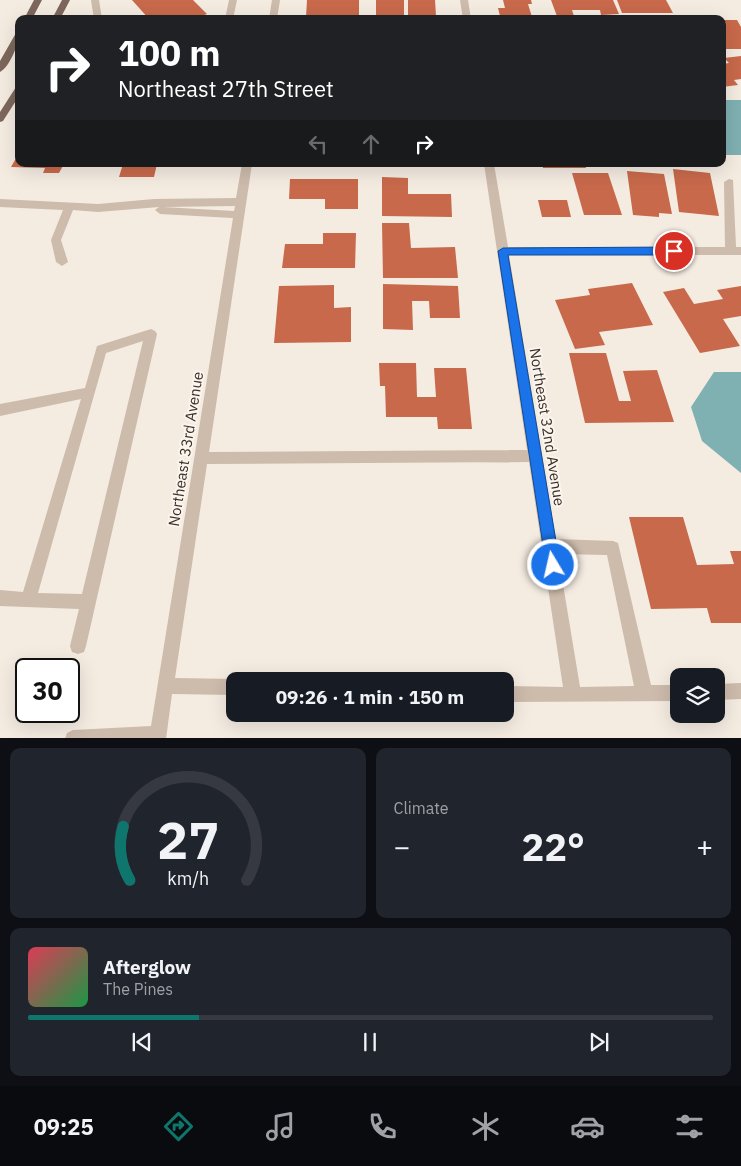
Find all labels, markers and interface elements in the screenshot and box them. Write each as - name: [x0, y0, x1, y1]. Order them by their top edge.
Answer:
- text: 100 m: [118, 30, 221, 76]
- icon: right: [35, 35, 100, 100]
- text: Northeast 27th Street: [118, 74, 334, 103]
- icon: left: [304, 130, 332, 158]
- icon: ahead: [357, 130, 385, 158]
- icon: right: [410, 130, 438, 158]
- pin: [653, 230, 695, 272]
- icon: arrive: [660, 237, 688, 265]
- street label: Northeast 32nd Avenue: [526, 347, 569, 507]
- street label: Northeast 33rd Avenue: [164, 370, 207, 528]
- position arrow: [526, 538, 578, 590]
- speed limit sign: 30: [15, 658, 80, 723]
- map controls: [670, 668, 725, 723]
- button: layers: [670, 668, 725, 723]
- text: 09:26 · 1 min · 150 m: [276, 685, 464, 709]
- text: Climate: [394, 798, 449, 818]
- text: 27: [157, 806, 219, 873]
- text: 22°: [522, 822, 585, 871]
- text: −: [394, 828, 410, 865]
- text: +: [696, 828, 713, 865]
- text: km/h: [167, 867, 209, 890]
- text: Afterglow: [103, 955, 191, 979]
- text: The Pines: [103, 979, 173, 999]
- icon: previous: [128, 1028, 156, 1056]
- icon: pause: [356, 1028, 384, 1056]
- icon: next: [585, 1028, 613, 1056]
- icon: directions: [161, 1109, 196, 1144]
- icon: music: [263, 1109, 298, 1144]
- icon: phone: [365, 1109, 400, 1144]
- icon: climate: [468, 1109, 503, 1144]
- icon: car: [570, 1109, 605, 1144]
- icon: filters: [672, 1109, 707, 1144]
- text: 09:25: [34, 1112, 94, 1141]

